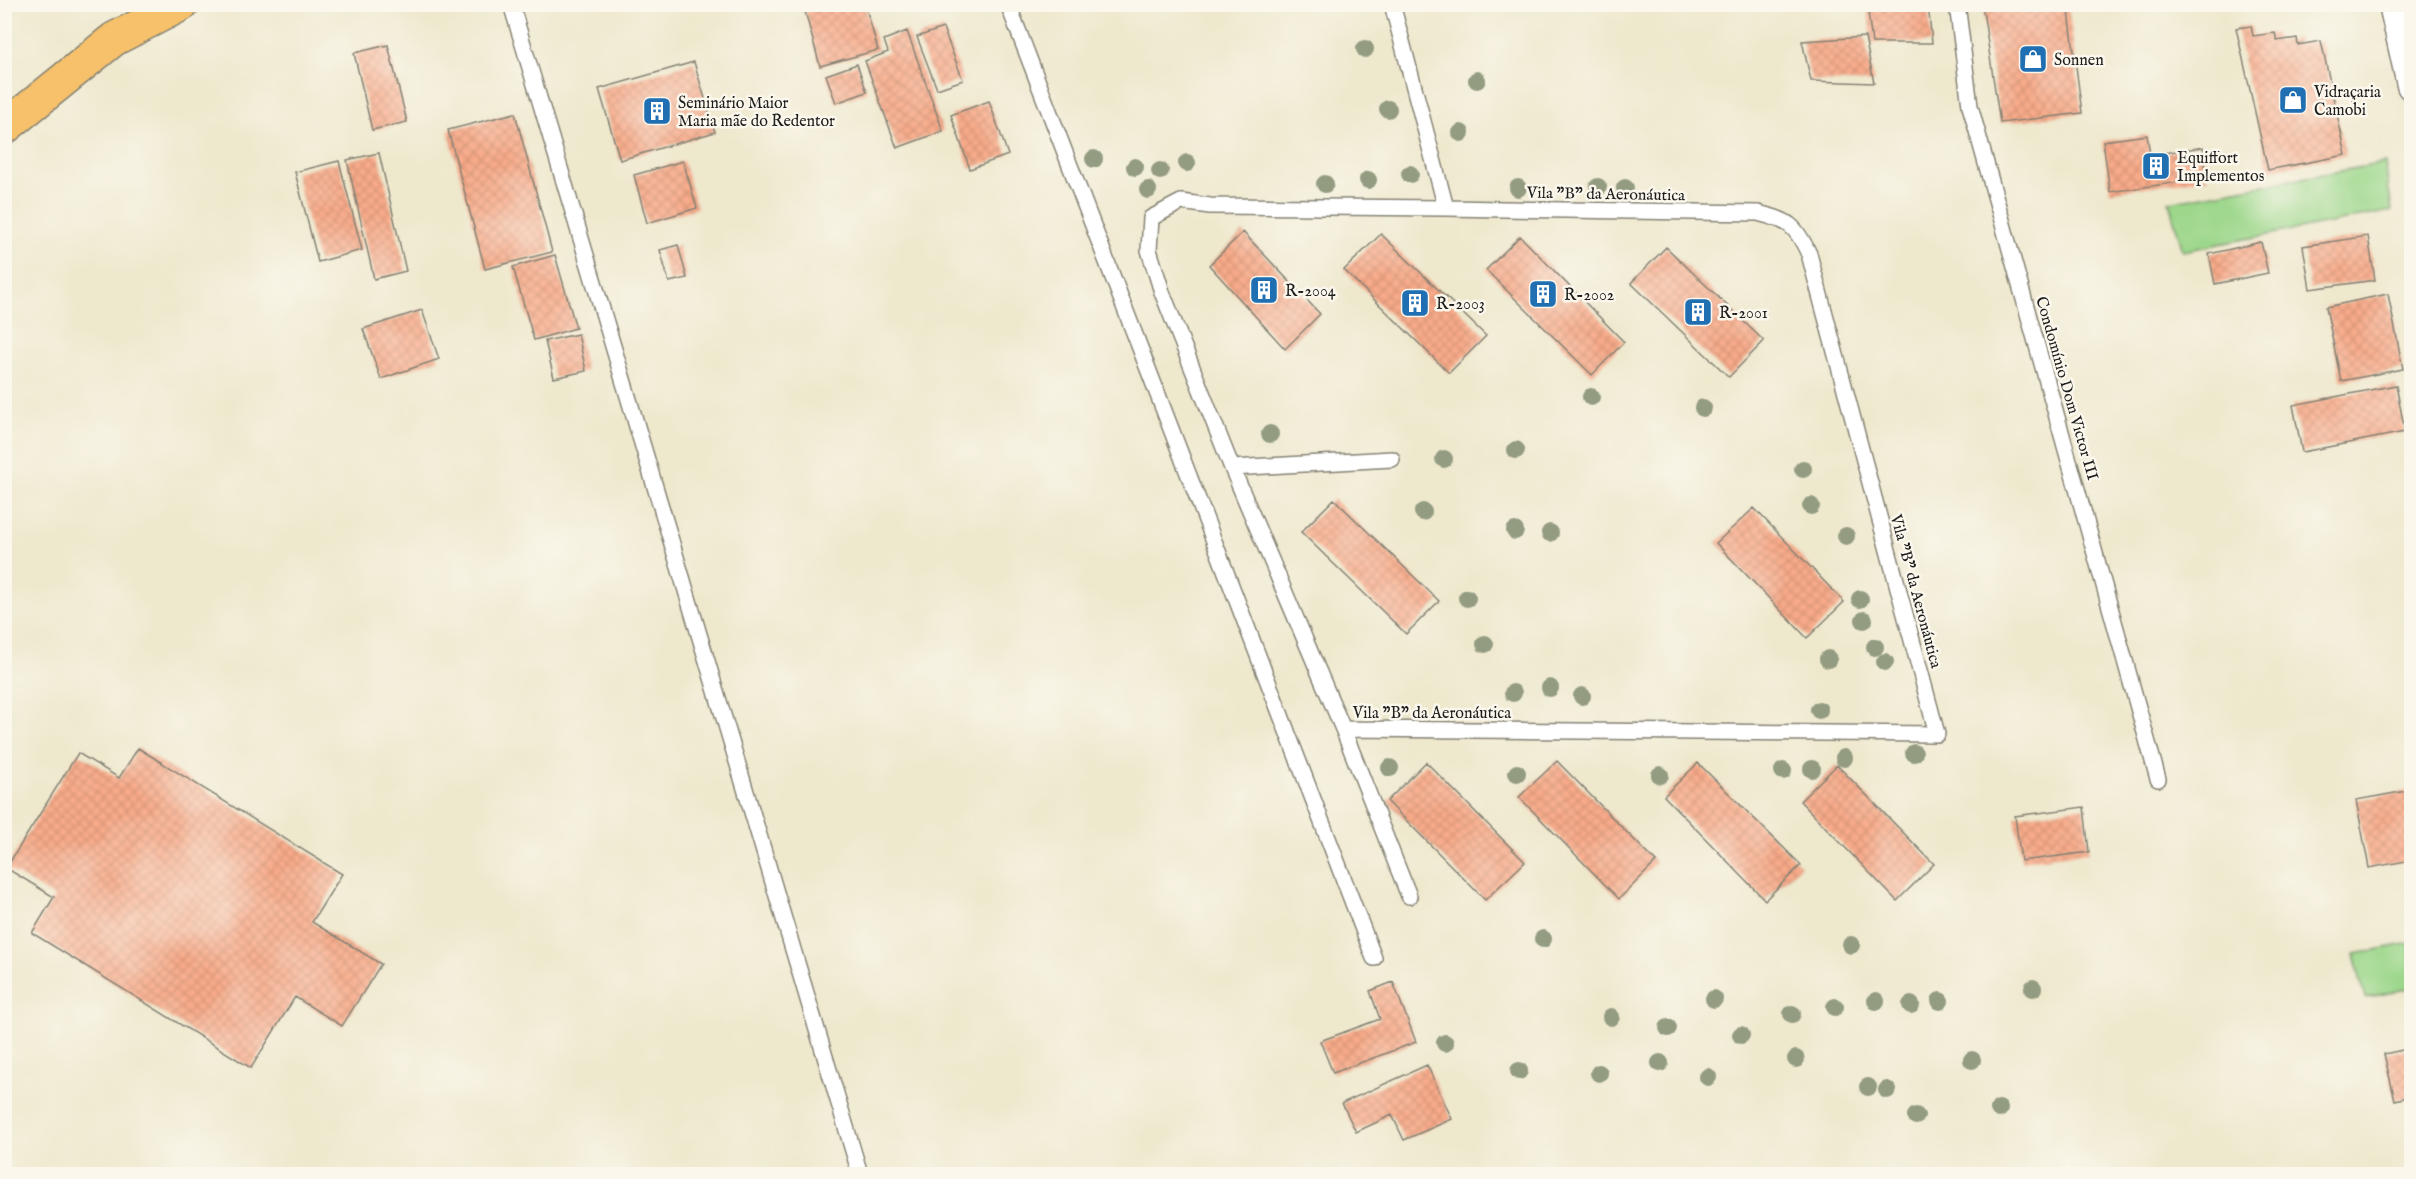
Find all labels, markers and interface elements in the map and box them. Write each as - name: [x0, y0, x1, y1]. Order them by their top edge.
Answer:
- shop icon: Sonnen: [2017, 43, 2049, 75]
- place label: Sonnen: [2054, 51, 2104, 71]
- place label: Vidraçaria Camobi: [2313, 83, 2381, 121]
- shop icon: Vidraçaria Camobi: [2277, 84, 2309, 116]
- place label: Seminário Maior Maria mãe do Redentor: [678, 94, 835, 132]
- building icon: Seminário Maior Maria mãe do Redentor: [641, 95, 673, 127]
- place label: Equiffort Implementos: [2177, 149, 2265, 187]
- building icon: Equiffort Implementos: [2140, 150, 2172, 182]
- street label: Vila "B" da Aeronáutica: [1526, 184, 1685, 206]
- building icon: R-2004: [1248, 274, 1280, 306]
- building icon: R-2002: [1527, 278, 1559, 310]
- place label: R-2004: [1285, 282, 1336, 302]
- place label: R-2002: [1564, 286, 1614, 306]
- building icon: R-2003: [1399, 287, 1431, 319]
- street label: Condomínio Dom Victor III: [2030, 294, 2102, 483]
- place label: R-2003: [1436, 295, 1485, 315]
- building icon: R-2001: [1682, 296, 1714, 328]
- place label: R-2001: [1719, 304, 1768, 324]
- street label: Vila "B" da Aeronáutica: [1885, 512, 1945, 671]
- street label: Vila "B" da Aeronáutica: [1352, 704, 1511, 724]

